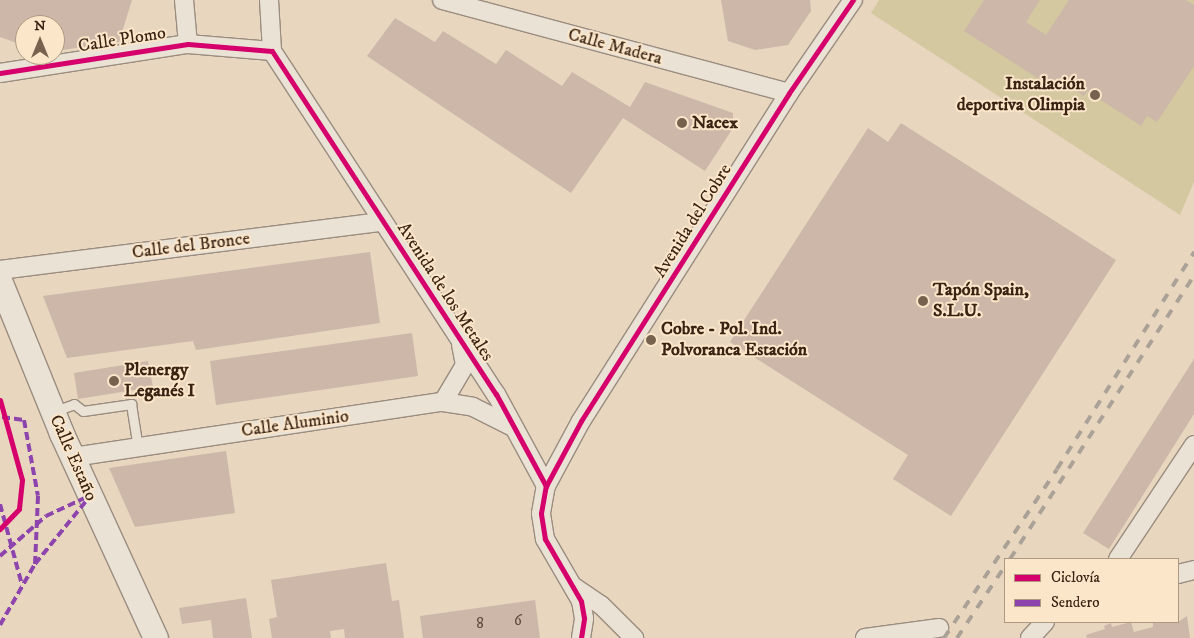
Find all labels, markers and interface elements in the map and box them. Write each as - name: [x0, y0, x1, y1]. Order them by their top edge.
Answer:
- north arrow: [15, 15, 65, 65]
- text: N: [34, 17, 46, 35]
- street label: Calle Plomo: [77, 22, 167, 58]
- street label: Calle Madera: [566, 24, 664, 70]
- place label: Instalación deportiva Olimpia: [957, 74, 1085, 116]
- marker: Instalación deportiva Olimpia: [1089, 89, 1101, 101]
- place label: Nacex: [692, 112, 738, 134]
- marker: Nacex: [676, 117, 688, 129]
- street label: Avenida del Cobre: [649, 160, 737, 282]
- street label: Avenida de los Metales: [392, 219, 498, 365]
- street label: Calle del Bronce: [131, 228, 251, 264]
- place label: Tapón Spain, S.L.U.: [933, 280, 1029, 322]
- marker: Tapón Spain, S.L.U.: [917, 295, 929, 307]
- place label: Cobre - Pol. Ind. Polvoranca Estación: [661, 319, 807, 362]
- marker: Cobre - Pol. Ind. Polvoranca Estación: [645, 334, 657, 346]
- place label: Plenergy Leganés I: [124, 360, 195, 402]
- marker: Plenergy Leganés I: [108, 375, 120, 387]
- street label: Calle Aluminio: [240, 406, 350, 442]
- street label: Calle Estaño: [44, 412, 102, 504]
- legend: [1004, 558, 1179, 623]
- text: Ciclovía: [1051, 568, 1100, 587]
- text: Sendero: [1051, 593, 1099, 612]
- house number: 6: [514, 612, 522, 630]
- house number: 8: [476, 615, 484, 633]

